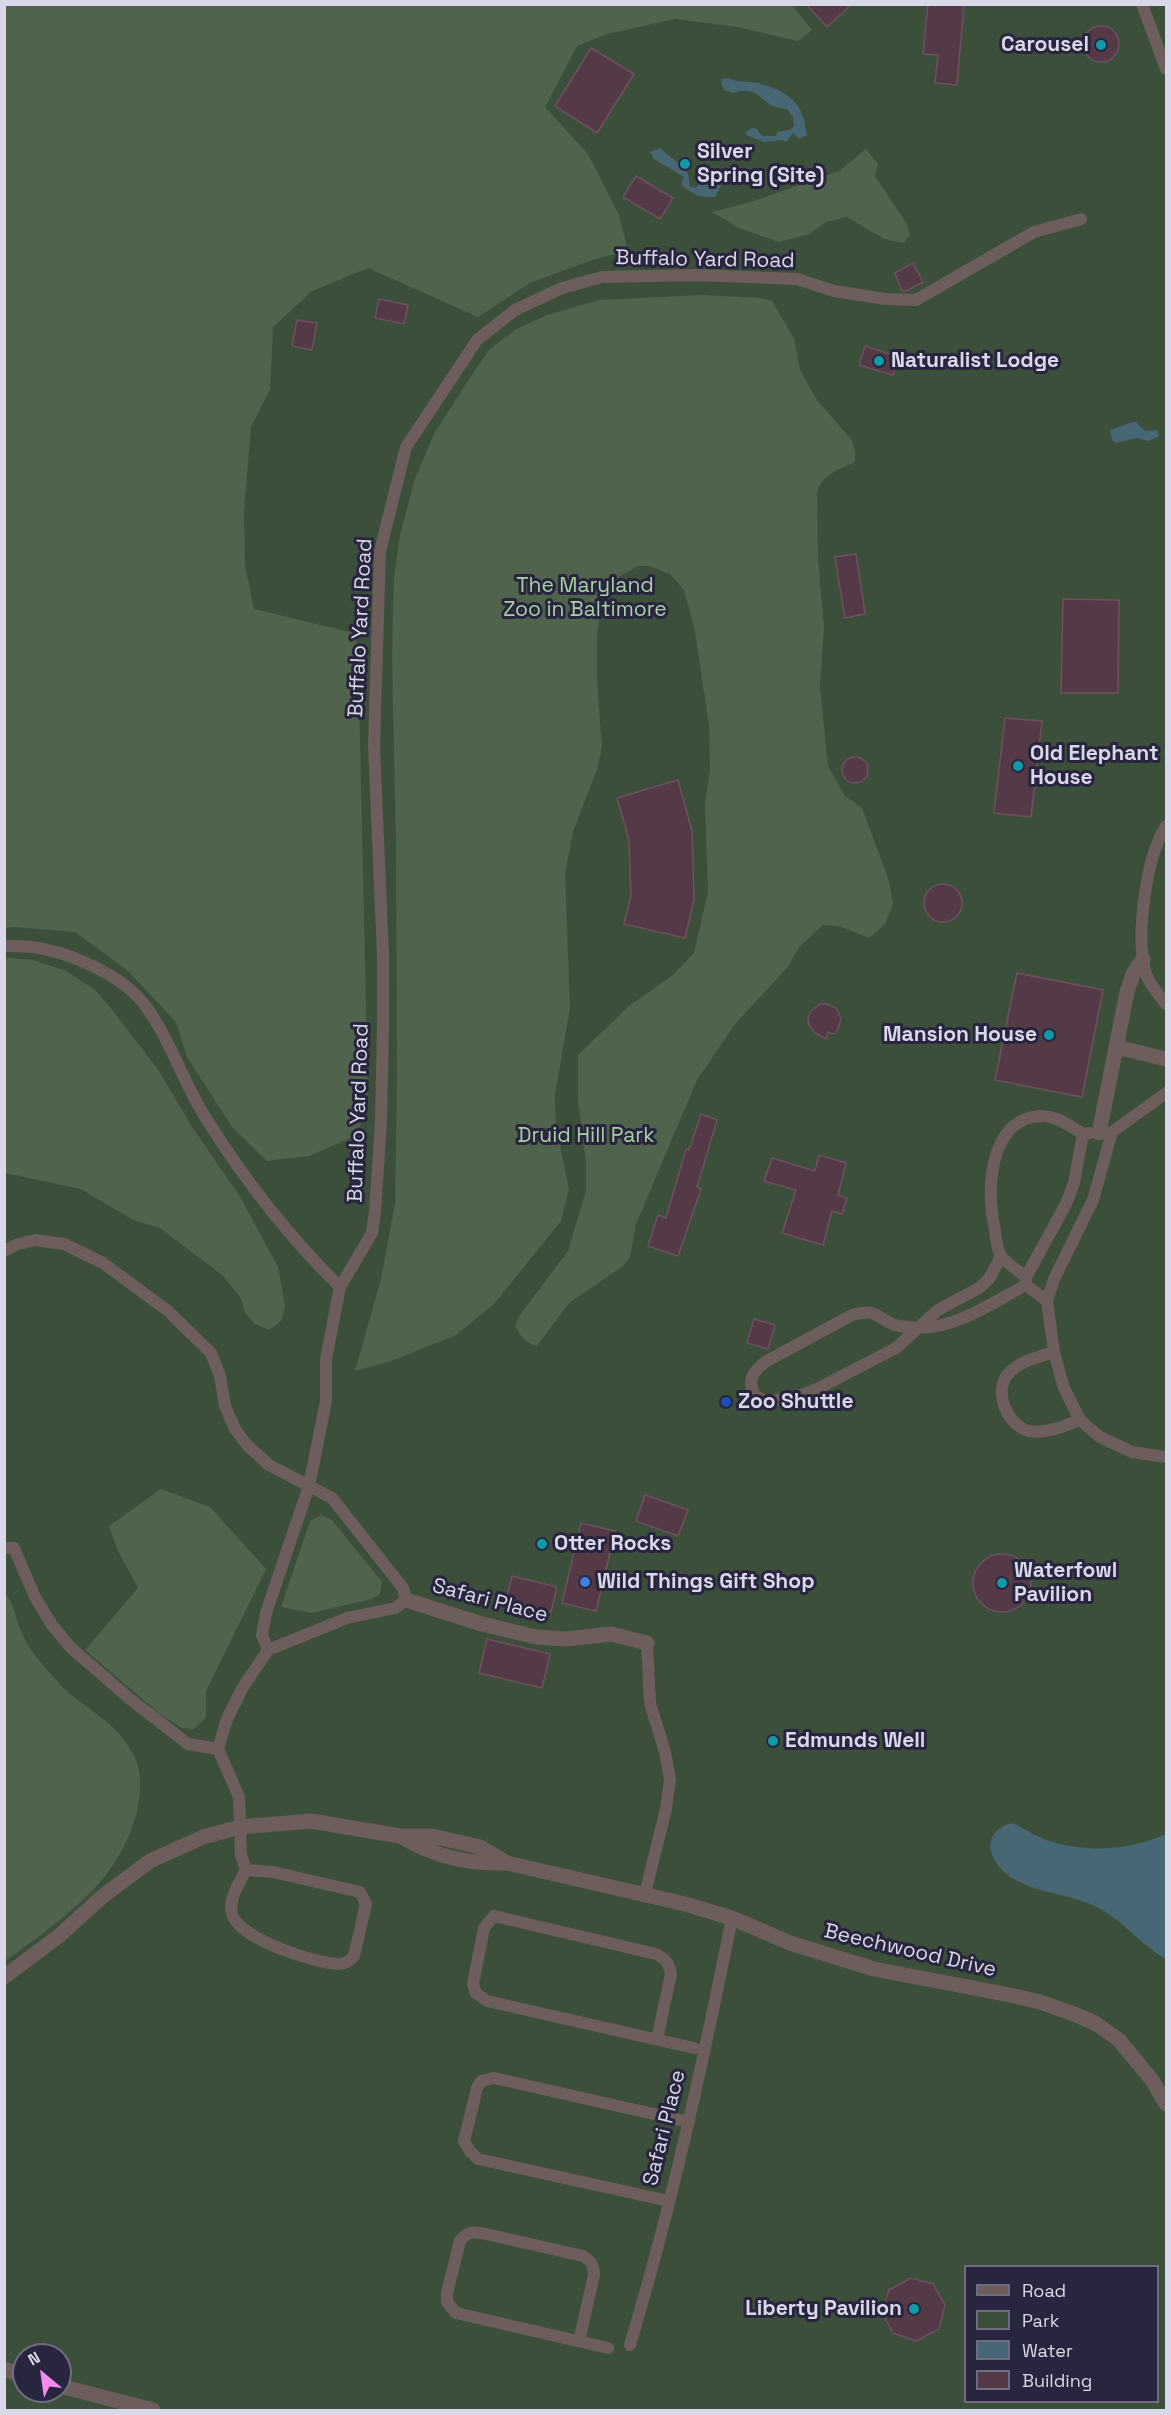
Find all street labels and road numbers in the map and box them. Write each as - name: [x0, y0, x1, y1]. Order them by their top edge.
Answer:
- street label: Buffalo Yard Road: [615, 246, 795, 274]
- street label: Buffalo Yard Road: [344, 538, 378, 718]
- street label: Buffalo Yard Road: [343, 1023, 375, 1203]
- street label: Safari Place: [430, 1574, 550, 1628]
- street label: Beechwood Drive: [821, 1919, 999, 1983]
- street label: Safari Place: [638, 2067, 692, 2189]

